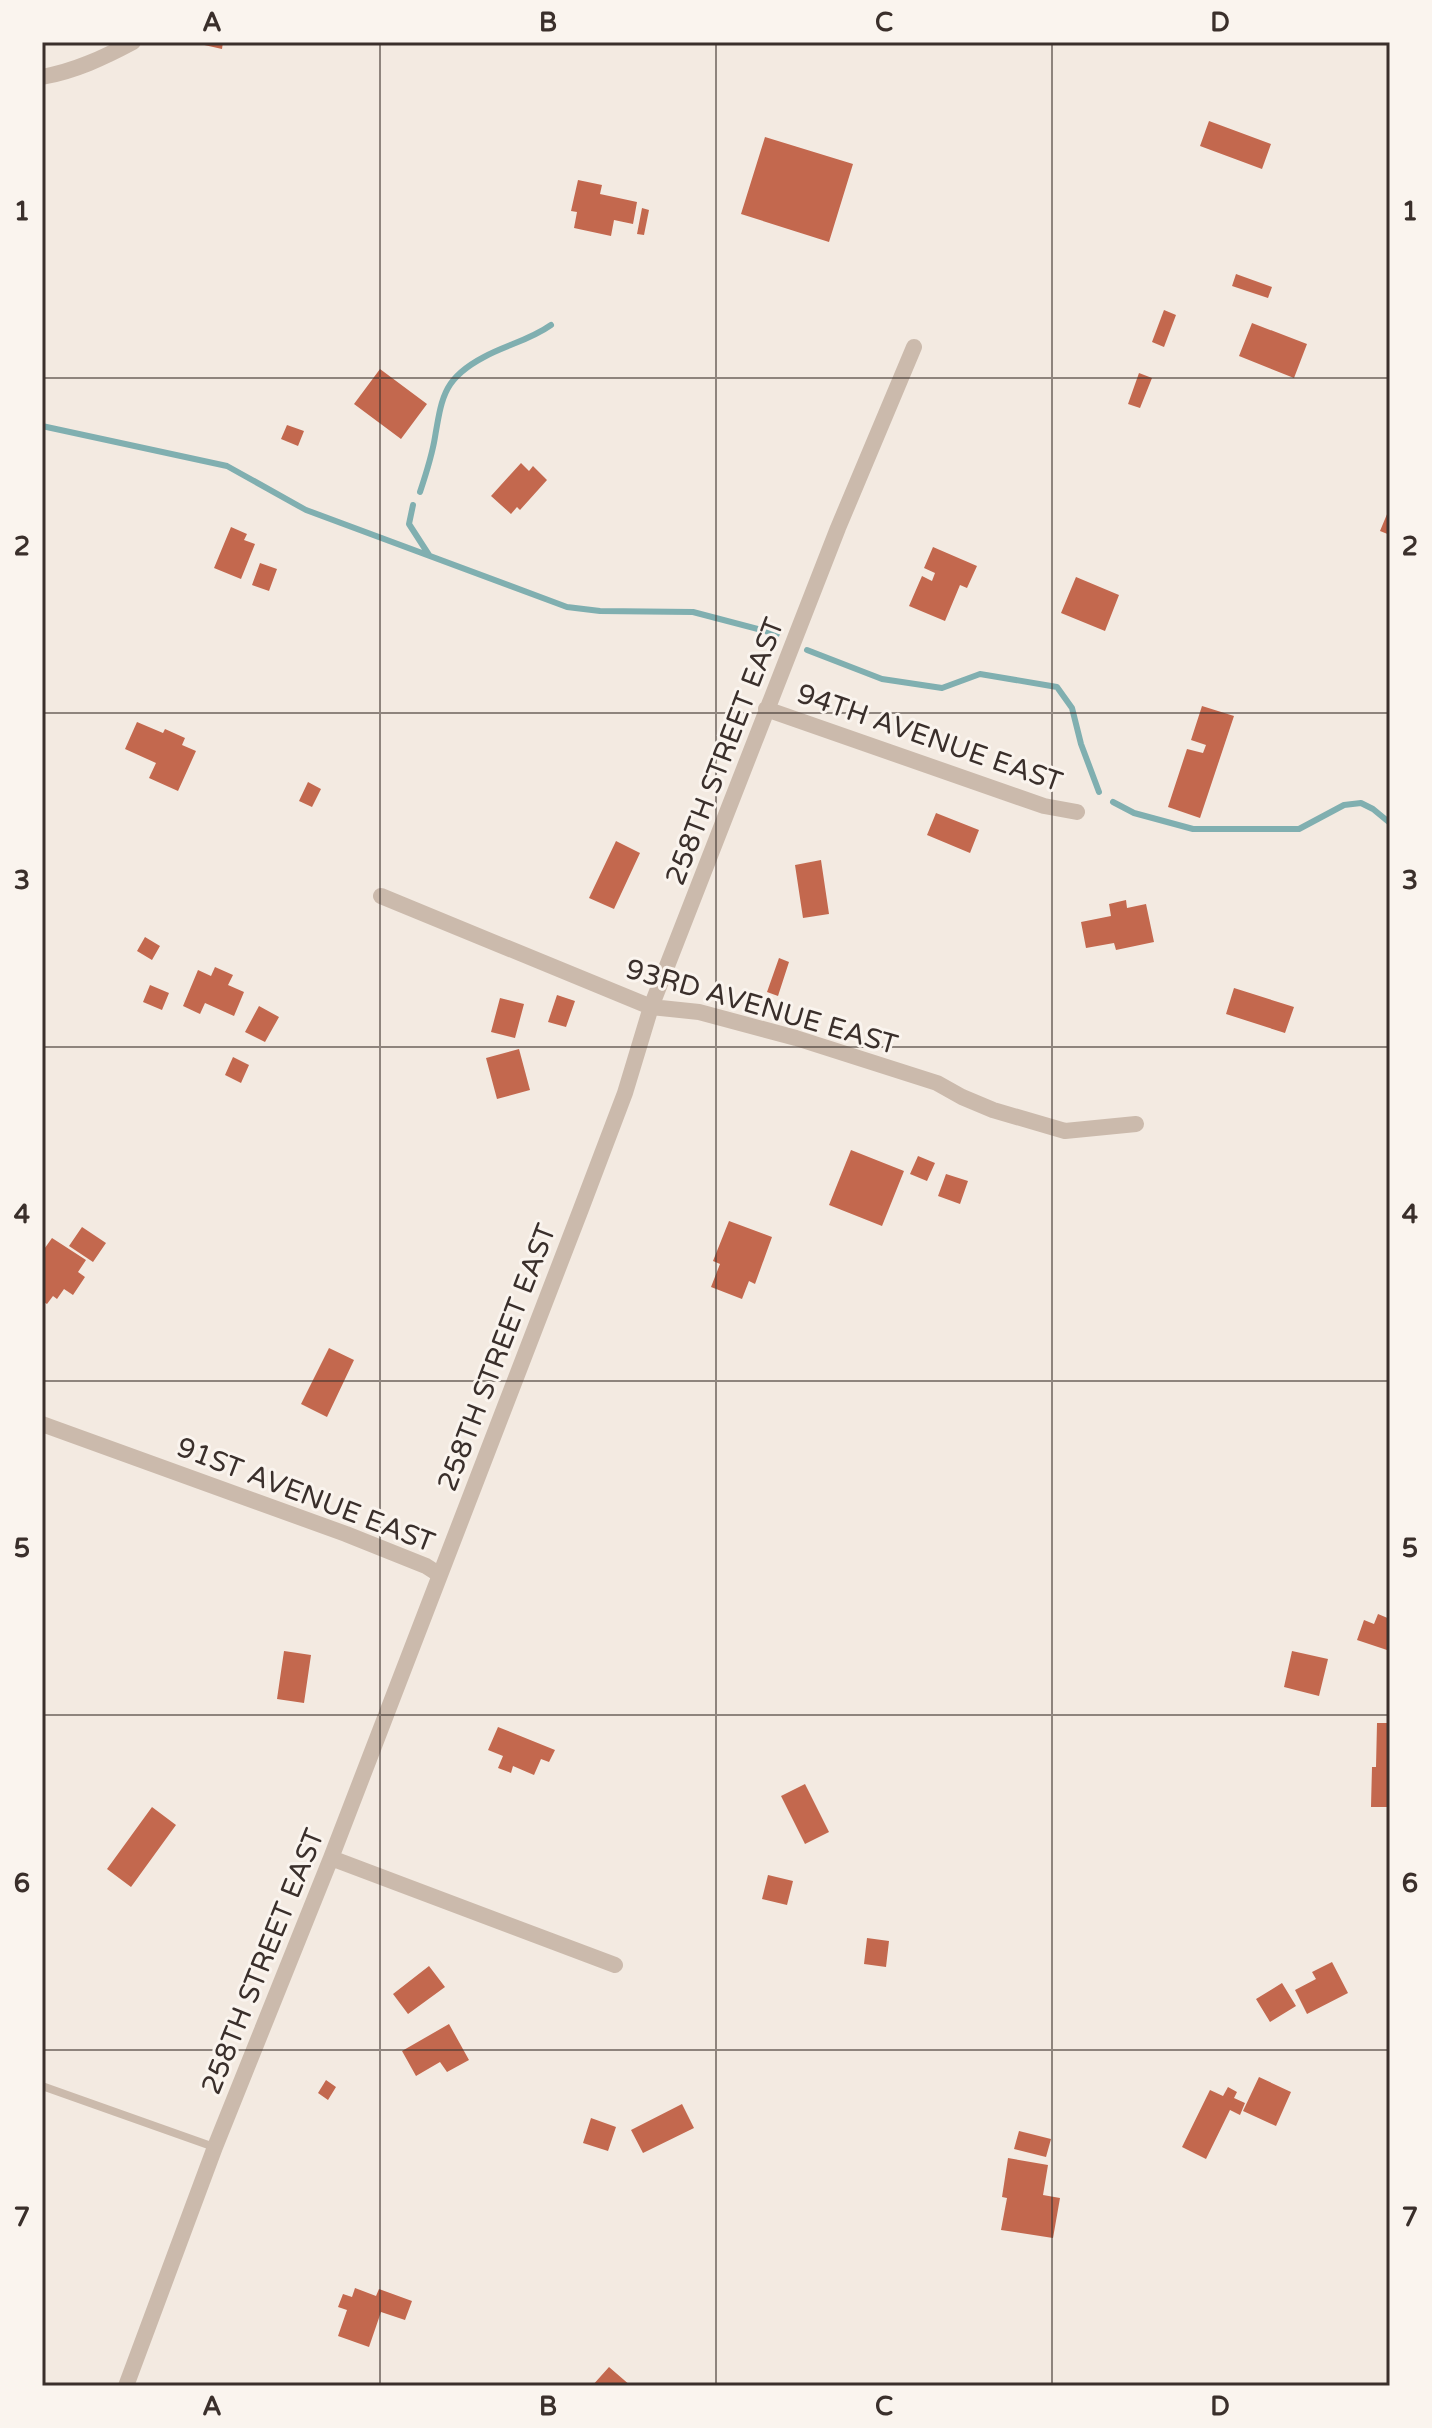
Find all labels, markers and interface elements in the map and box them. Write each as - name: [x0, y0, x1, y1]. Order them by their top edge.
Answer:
- text: A: [202, 7, 222, 38]
- text: B: [539, 7, 557, 38]
- text: C: [875, 7, 893, 38]
- text: D: [1210, 7, 1230, 38]
- text: 1: [14, 196, 30, 227]
- text: 1: [1402, 196, 1418, 227]
- text: 2: [14, 531, 30, 562]
- text: 2: [1402, 531, 1418, 562]
- street label: 258TH STREET EAST: [658, 613, 792, 890]
- street label: 94TH AVENUE EAST: [792, 677, 1067, 799]
- text: 3: [14, 865, 30, 896]
- text: 3: [1402, 865, 1418, 896]
- street label: 93RD AVENUE EAST: [622, 952, 902, 1062]
- text: 4: [14, 1199, 30, 1230]
- text: 4: [1402, 1199, 1418, 1230]
- street label: 258TH STREET EAST: [430, 1219, 564, 1496]
- street label: 91ST AVENUE EAST: [172, 1430, 439, 1560]
- text: 5: [14, 1533, 30, 1564]
- text: 5: [1402, 1533, 1418, 1564]
- street label: 258TH STREET EAST: [194, 1824, 332, 2099]
- text: 6: [14, 1868, 30, 1899]
- text: 6: [1402, 1868, 1418, 1899]
- text: 7: [14, 2202, 30, 2233]
- text: 7: [1402, 2202, 1418, 2233]
- text: A: [202, 2391, 222, 2422]
- text: B: [539, 2391, 557, 2422]
- text: C: [875, 2391, 893, 2422]
- text: D: [1210, 2391, 1230, 2422]

